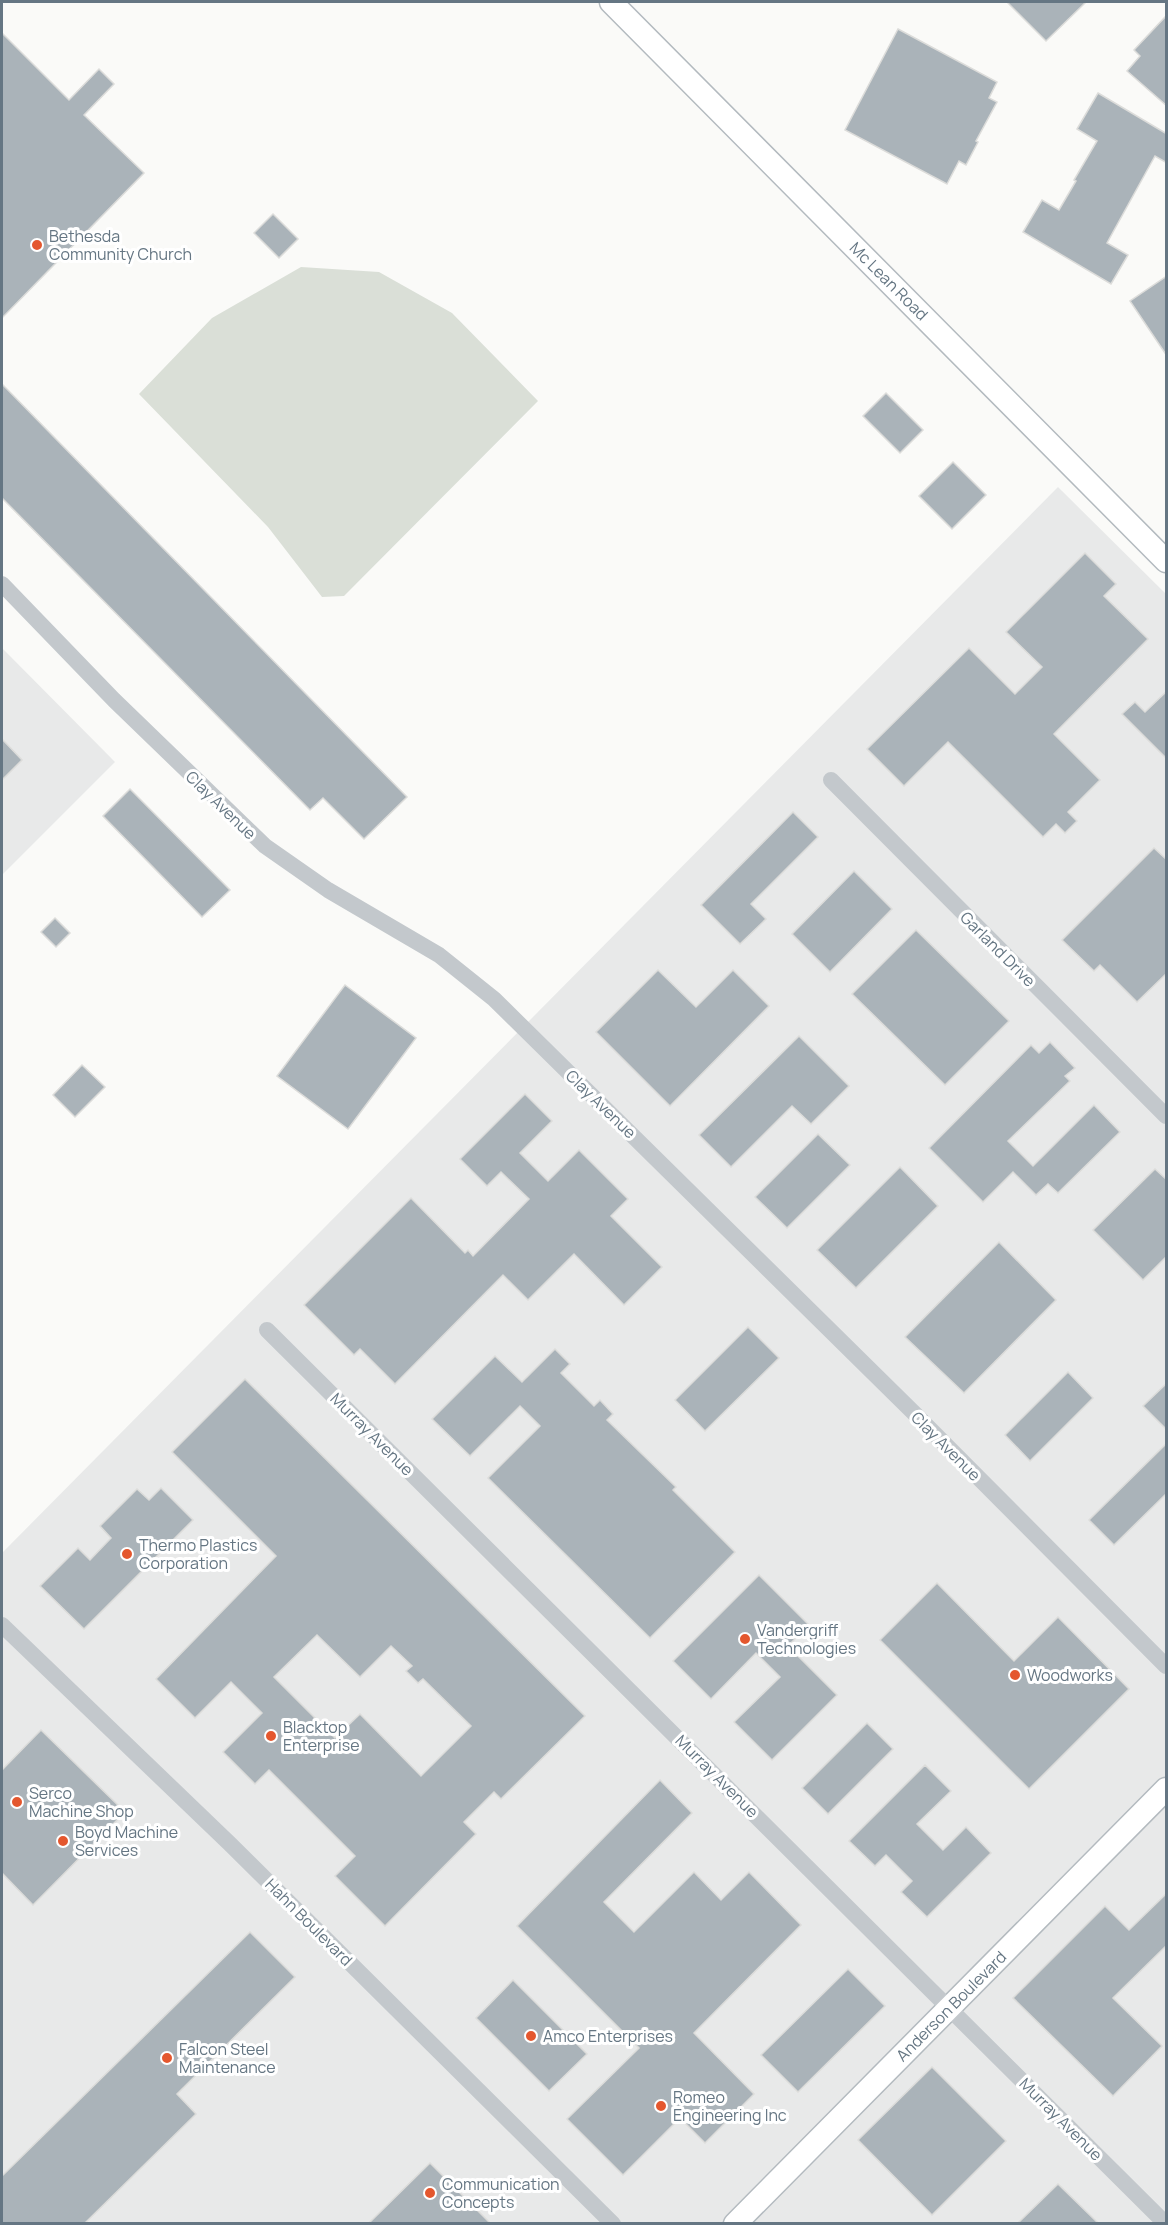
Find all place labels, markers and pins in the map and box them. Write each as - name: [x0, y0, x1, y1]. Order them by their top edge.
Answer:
- place label: Bethesda Community Church: [49, 225, 192, 265]
- marker: Bethesda Community Church: [30, 238, 44, 252]
- place label: Thermo Plastics Corporation: [139, 1534, 257, 1574]
- marker: Thermo Plastics Corporation: [120, 1547, 134, 1561]
- place label: Vandergriff Technologies: [757, 1619, 856, 1659]
- marker: Vandergriff Technologies: [738, 1632, 752, 1646]
- place label: Woodworks: [1027, 1664, 1113, 1686]
- marker: Woodworks: [1008, 1668, 1022, 1682]
- place label: Blacktop Enterprise: [283, 1716, 360, 1756]
- marker: Blacktop Enterprise: [264, 1729, 278, 1743]
- place label: Serco Machine Shop: [29, 1782, 134, 1822]
- marker: Serco Machine Shop: [10, 1795, 24, 1809]
- place label: Boyd Machine Services: [75, 1821, 178, 1861]
- marker: Boyd Machine Services: [56, 1834, 70, 1848]
- place label: Amco Enterprises: [543, 2025, 673, 2047]
- marker: Amco Enterprises: [524, 2029, 538, 2043]
- place label: Falcon Steel Maintenance: [179, 2038, 276, 2078]
- marker: Falcon Steel Maintenance: [160, 2051, 174, 2065]
- place label: Romeo Engineering Inc: [673, 2086, 787, 2126]
- marker: Romeo Engineering Inc: [654, 2099, 668, 2113]
- place label: Communication Concepts: [442, 2173, 560, 2213]
- marker: Communication Concepts: [423, 2186, 437, 2200]

